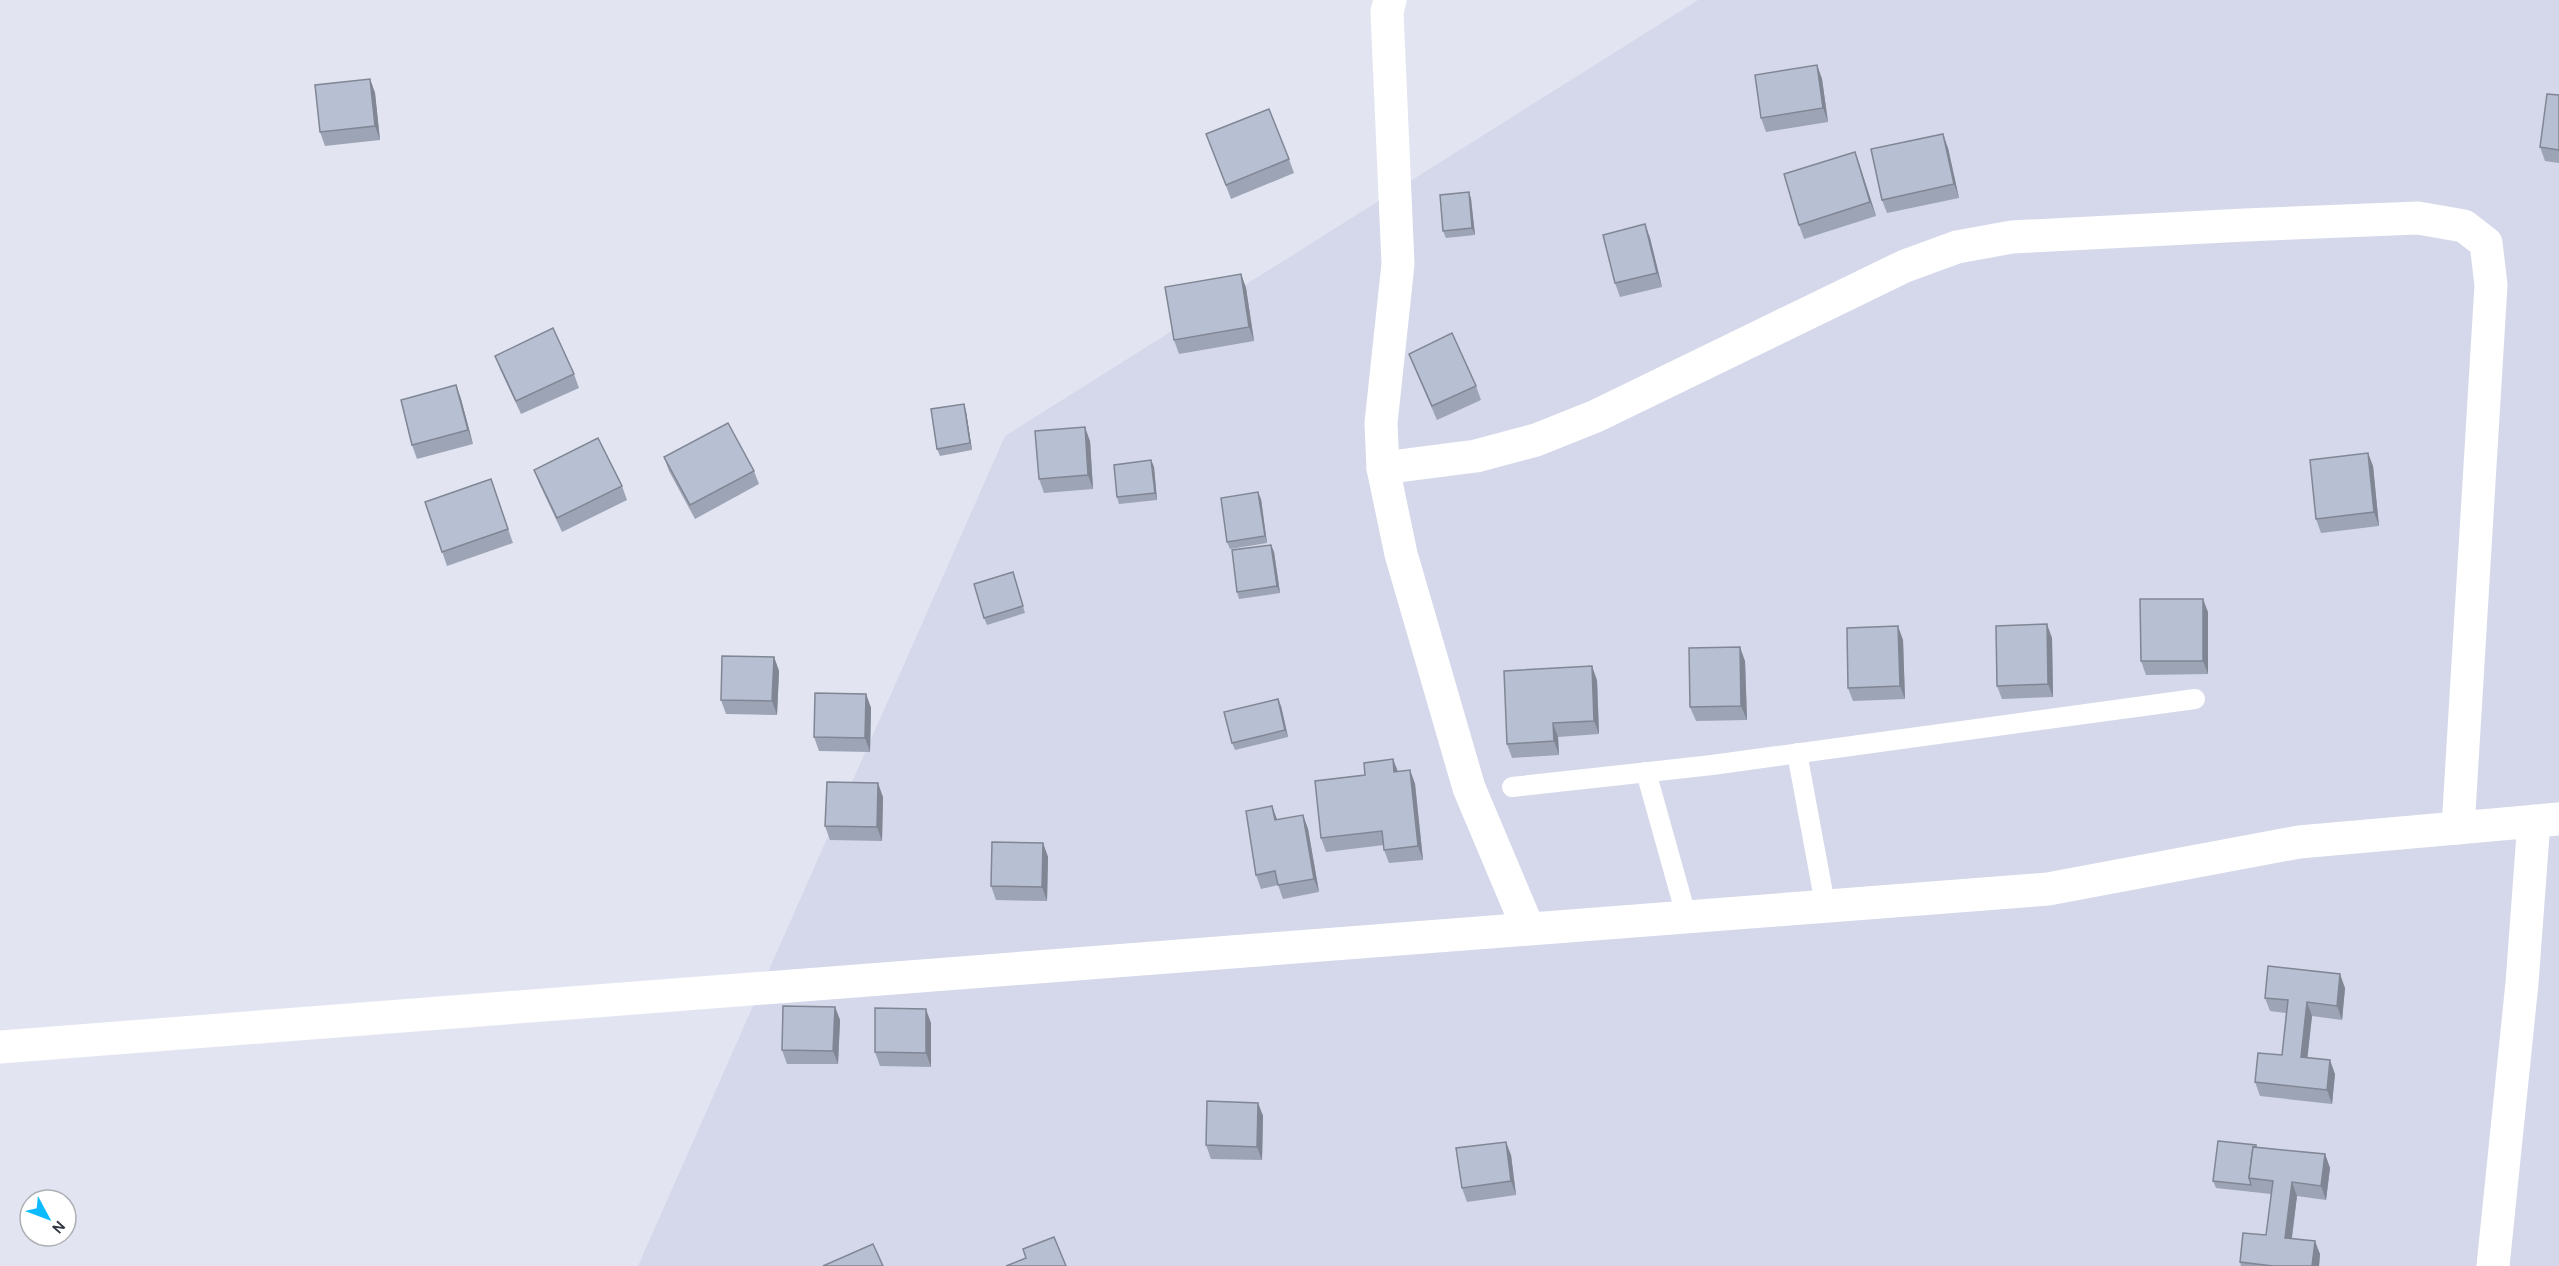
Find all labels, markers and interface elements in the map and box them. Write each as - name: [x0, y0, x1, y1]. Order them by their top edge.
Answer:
- north arrow: [18, 1188, 78, 1248]
- text: N: [48, 1217, 70, 1238]

